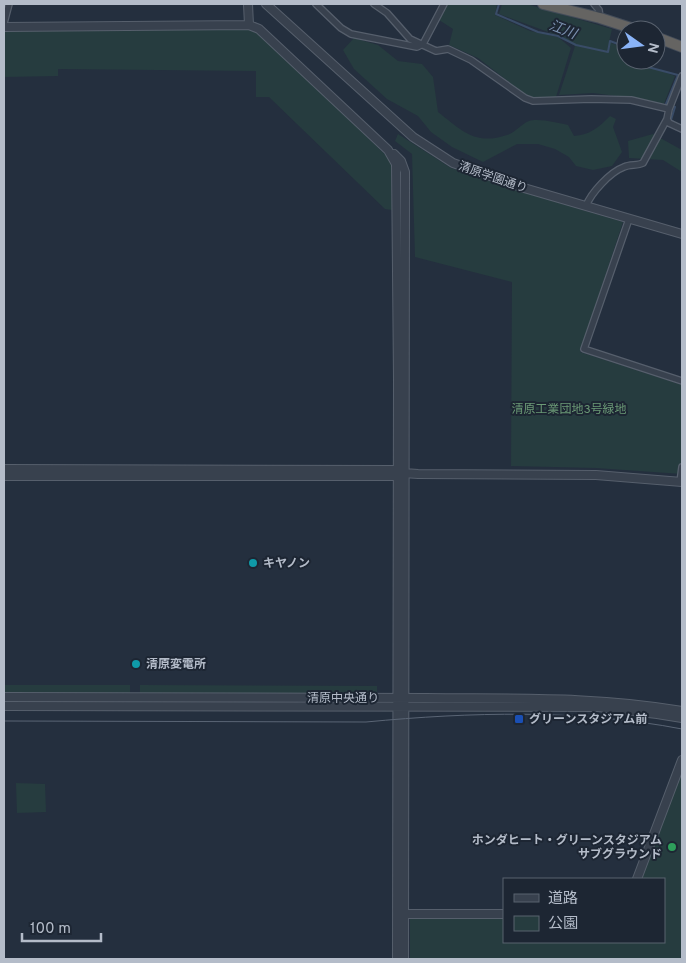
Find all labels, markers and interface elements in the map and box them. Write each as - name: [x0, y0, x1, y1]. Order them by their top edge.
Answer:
- water label: 江川: [546, 17, 580, 44]
- north arrow: [616, 20, 666, 70]
- text: N: [643, 41, 662, 55]
- street label: 清原学園通り: [456, 159, 529, 197]
- park label: 清原工業団地3号緑地: [511, 402, 627, 418]
- place label: キヤノン: [263, 556, 310, 572]
- marker: キヤノン: [247, 557, 259, 569]
- place label: 清原変電所: [146, 657, 206, 673]
- marker: 清原変電所: [130, 658, 142, 670]
- street label: 清原中央通り: [307, 691, 379, 707]
- place label: グリーンスタジアム前: [529, 712, 647, 728]
- marker: グリーンスタジアム前: [513, 713, 525, 725]
- place label: ホンダヒート・グリーンスタジアム サブグラウンド: [472, 833, 662, 863]
- marker: ホンダヒート・グリーンスタジアム サブグラウンド: [666, 841, 678, 853]
- legend: [503, 878, 666, 943]
- text: 道路: [548, 890, 578, 909]
- scale bar: [22, 910, 101, 942]
- text: 公園: [548, 915, 578, 934]
- text: 100 m: [30, 920, 71, 939]

